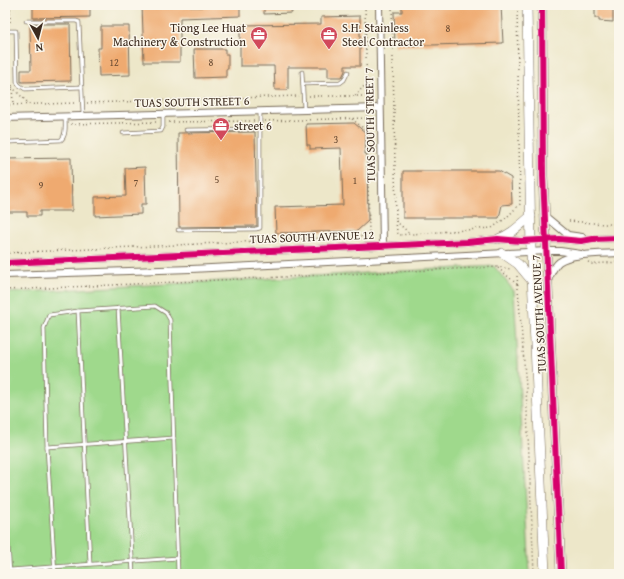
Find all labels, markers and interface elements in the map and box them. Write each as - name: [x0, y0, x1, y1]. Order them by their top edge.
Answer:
- north arrow: [18, 18, 58, 58]
- place label: Tiong Lee Huat Machinery & Construction: [113, 19, 247, 50]
- place label: S.H. Stainless Steel Contractor: [342, 19, 424, 50]
- house number: 8: [446, 21, 451, 36]
- office icon: Tiong Lee Huat Machinery & Construction: [249, 25, 269, 50]
- office icon: S.H. Stainless Steel Contractor: [319, 25, 339, 50]
- text: N: [34, 40, 44, 56]
- house number: 12: [109, 55, 119, 70]
- house number: 8: [209, 55, 214, 70]
- street label: TUAS SOUTH STREET 7: [360, 67, 379, 183]
- street label: TUAS SOUTH STREET 6: [134, 92, 250, 111]
- office icon: street 6: [211, 116, 231, 141]
- place label: street 6: [234, 117, 272, 134]
- house number: 3: [334, 132, 339, 147]
- house number: 5: [215, 172, 220, 187]
- house number: 1: [353, 173, 358, 188]
- house number: 7: [134, 175, 139, 190]
- house number: 9: [39, 178, 44, 193]
- street label: TUAS SOUTH AVENUE 12: [249, 226, 375, 247]
- street label: TUAS SOUTH AVENUE 7: [527, 254, 550, 374]

